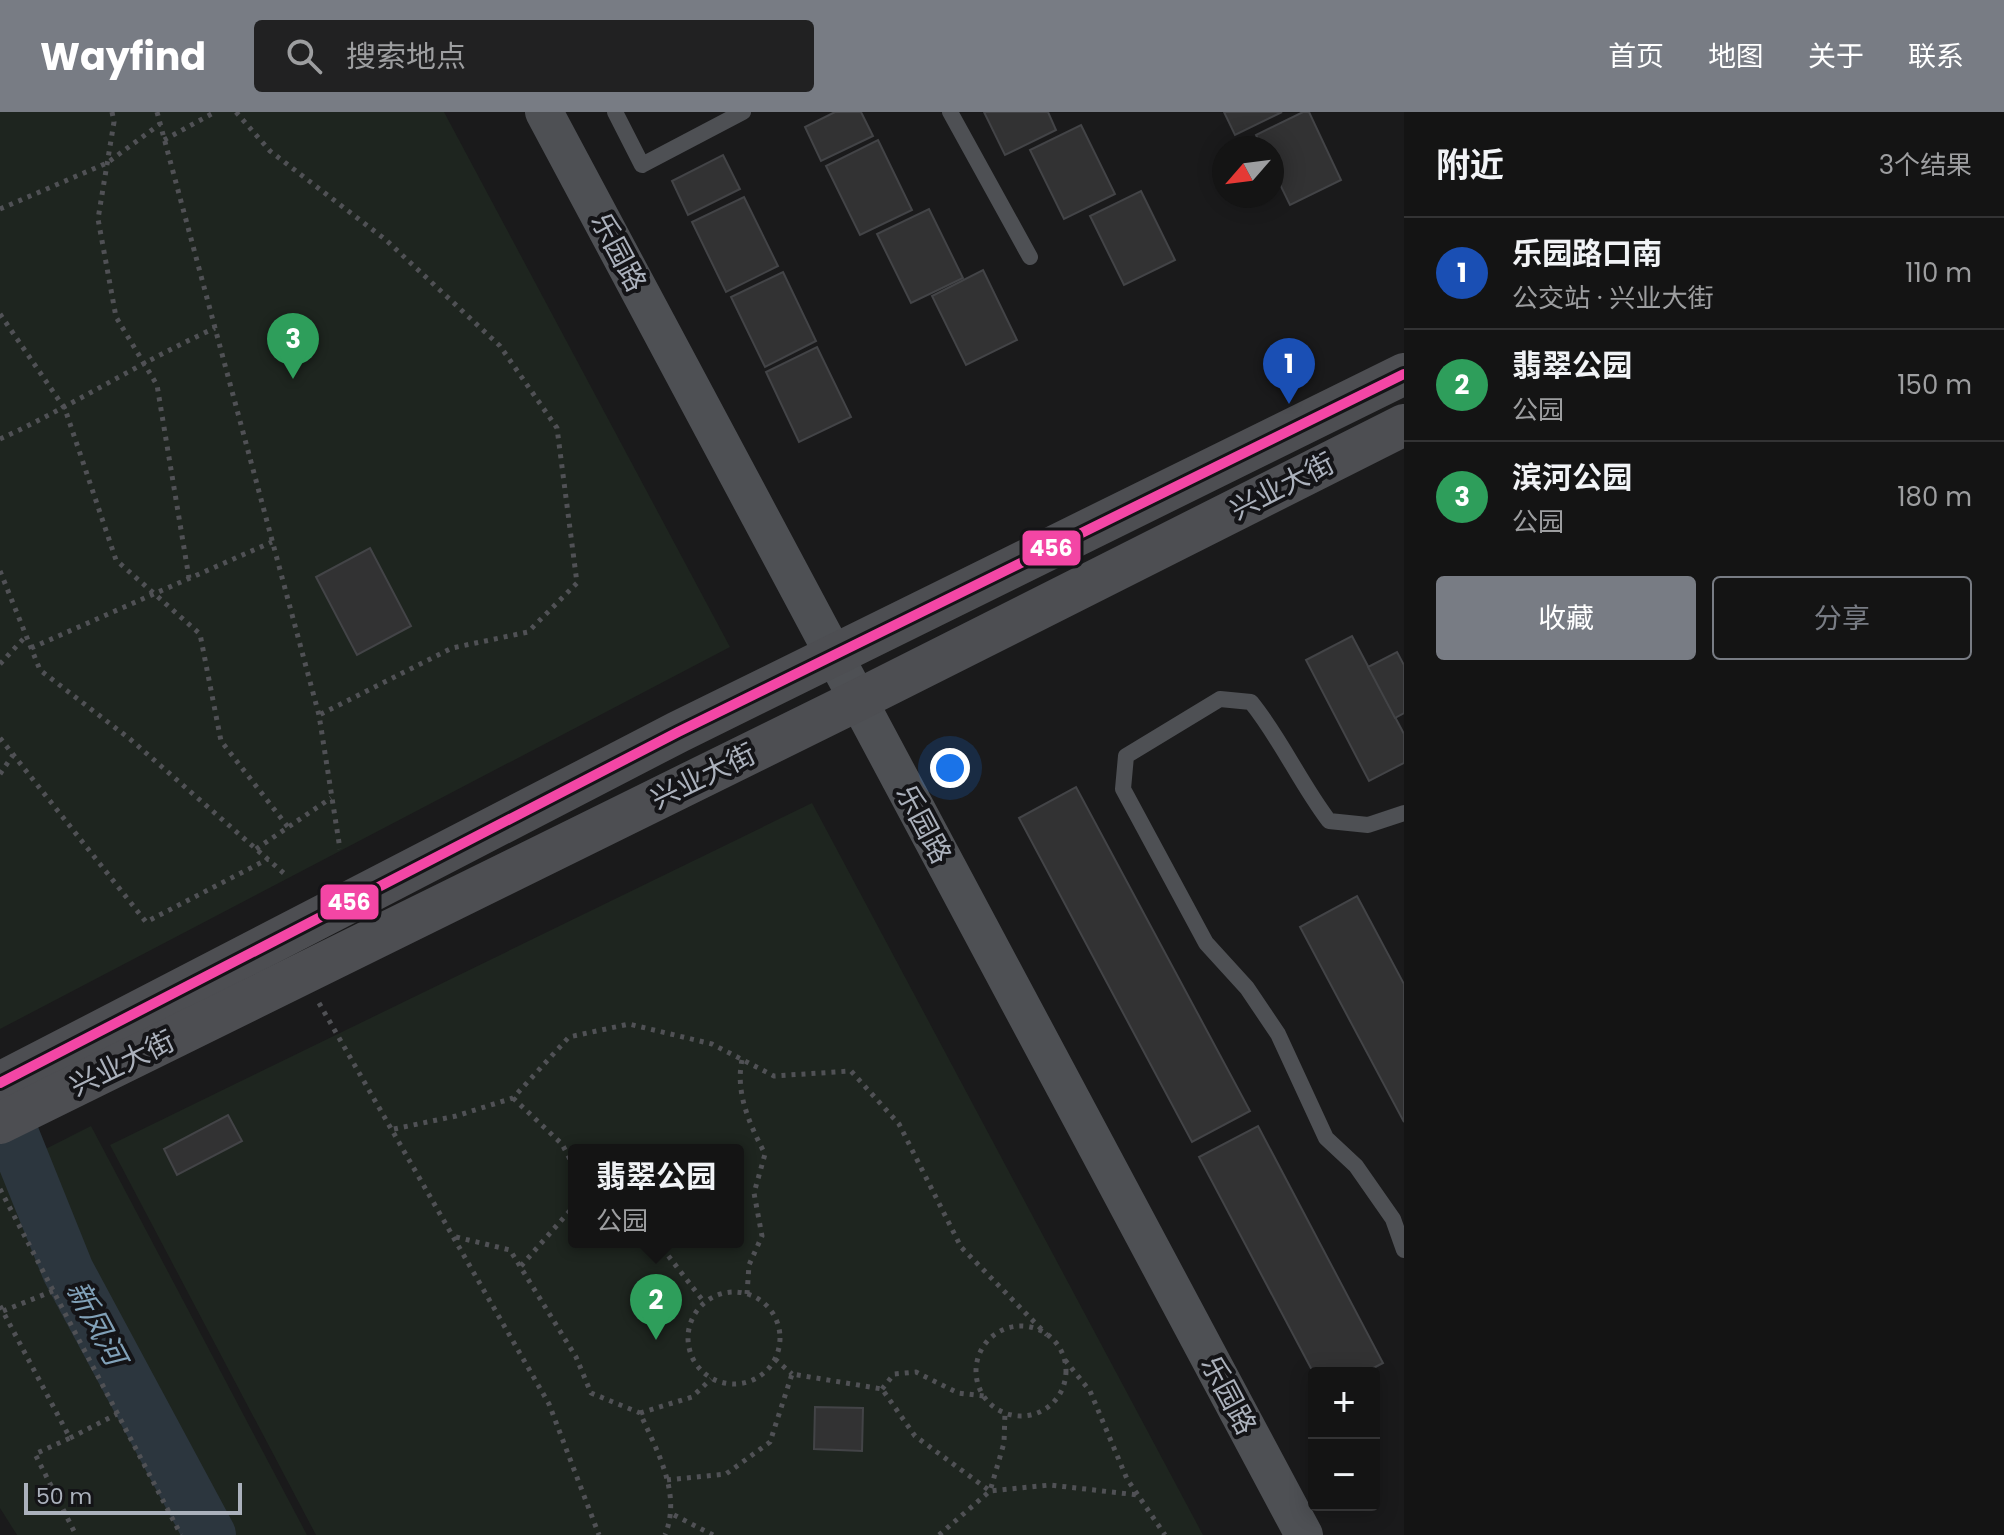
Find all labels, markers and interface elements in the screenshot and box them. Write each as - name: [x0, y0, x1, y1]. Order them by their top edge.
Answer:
- search box: [254, 20, 814, 92]
- text: Wayfind: [40, 30, 206, 83]
- icon: search: [282, 34, 326, 78]
- text: 搜索地点: [346, 35, 466, 78]
- text: 首页: [1608, 37, 1664, 76]
- text: 地图: [1708, 37, 1764, 76]
- text: 关于: [1808, 37, 1864, 76]
- text: 联系: [1908, 37, 1964, 76]
- north arrow: [1212, 136, 1284, 208]
- text: 附近: [1436, 141, 1504, 189]
- text: 3个结果: [1879, 147, 1972, 183]
- street label: 乐园路: [582, 206, 655, 298]
- text: 乐园路口南: [1512, 232, 1662, 275]
- text: 1: [1457, 255, 1467, 291]
- text: 110 m: [1905, 255, 1972, 291]
- text: 公交站 · 兴业大街: [1512, 280, 1713, 316]
- pin: 3: [267, 313, 319, 379]
- pin: 1: [1263, 338, 1315, 404]
- text: 翡翠公园: [1512, 344, 1632, 387]
- text: 2: [1455, 367, 1469, 403]
- text: 150 m: [1897, 367, 1972, 403]
- text: 公园: [1512, 392, 1564, 428]
- street label: 兴业大街: [1223, 444, 1341, 529]
- text: 滨河公园: [1512, 456, 1632, 499]
- text: 3: [1454, 479, 1470, 515]
- text: 180 m: [1897, 479, 1972, 515]
- text: 公园: [1512, 504, 1564, 540]
- line badge: 456: [1021, 529, 1082, 567]
- text: 456: [1029, 533, 1073, 564]
- button: 收藏: [1436, 576, 1696, 660]
- button: 分享: [1712, 576, 1972, 660]
- street label: 兴业大街: [644, 734, 762, 819]
- your location: [930, 748, 970, 788]
- street label: 乐园路: [887, 778, 960, 870]
- line badge: 456: [319, 883, 380, 921]
- text: 456: [327, 887, 371, 918]
- street label: 兴业大街: [63, 1021, 181, 1106]
- popup: [568, 1144, 744, 1248]
- text: 翡翠公园: [596, 1155, 716, 1198]
- text: 公园: [596, 1203, 648, 1239]
- water label: 新凤河: [56, 1273, 139, 1377]
- pin: 2: [630, 1274, 682, 1340]
- street label: 乐园路: [1192, 1349, 1265, 1441]
- map controls: [1308, 1367, 1380, 1511]
- button: +: [1308, 1367, 1380, 1439]
- button: −: [1308, 1439, 1380, 1511]
- scale bar: [24, 1479, 242, 1515]
- text: 50 m: [36, 1481, 92, 1512]

